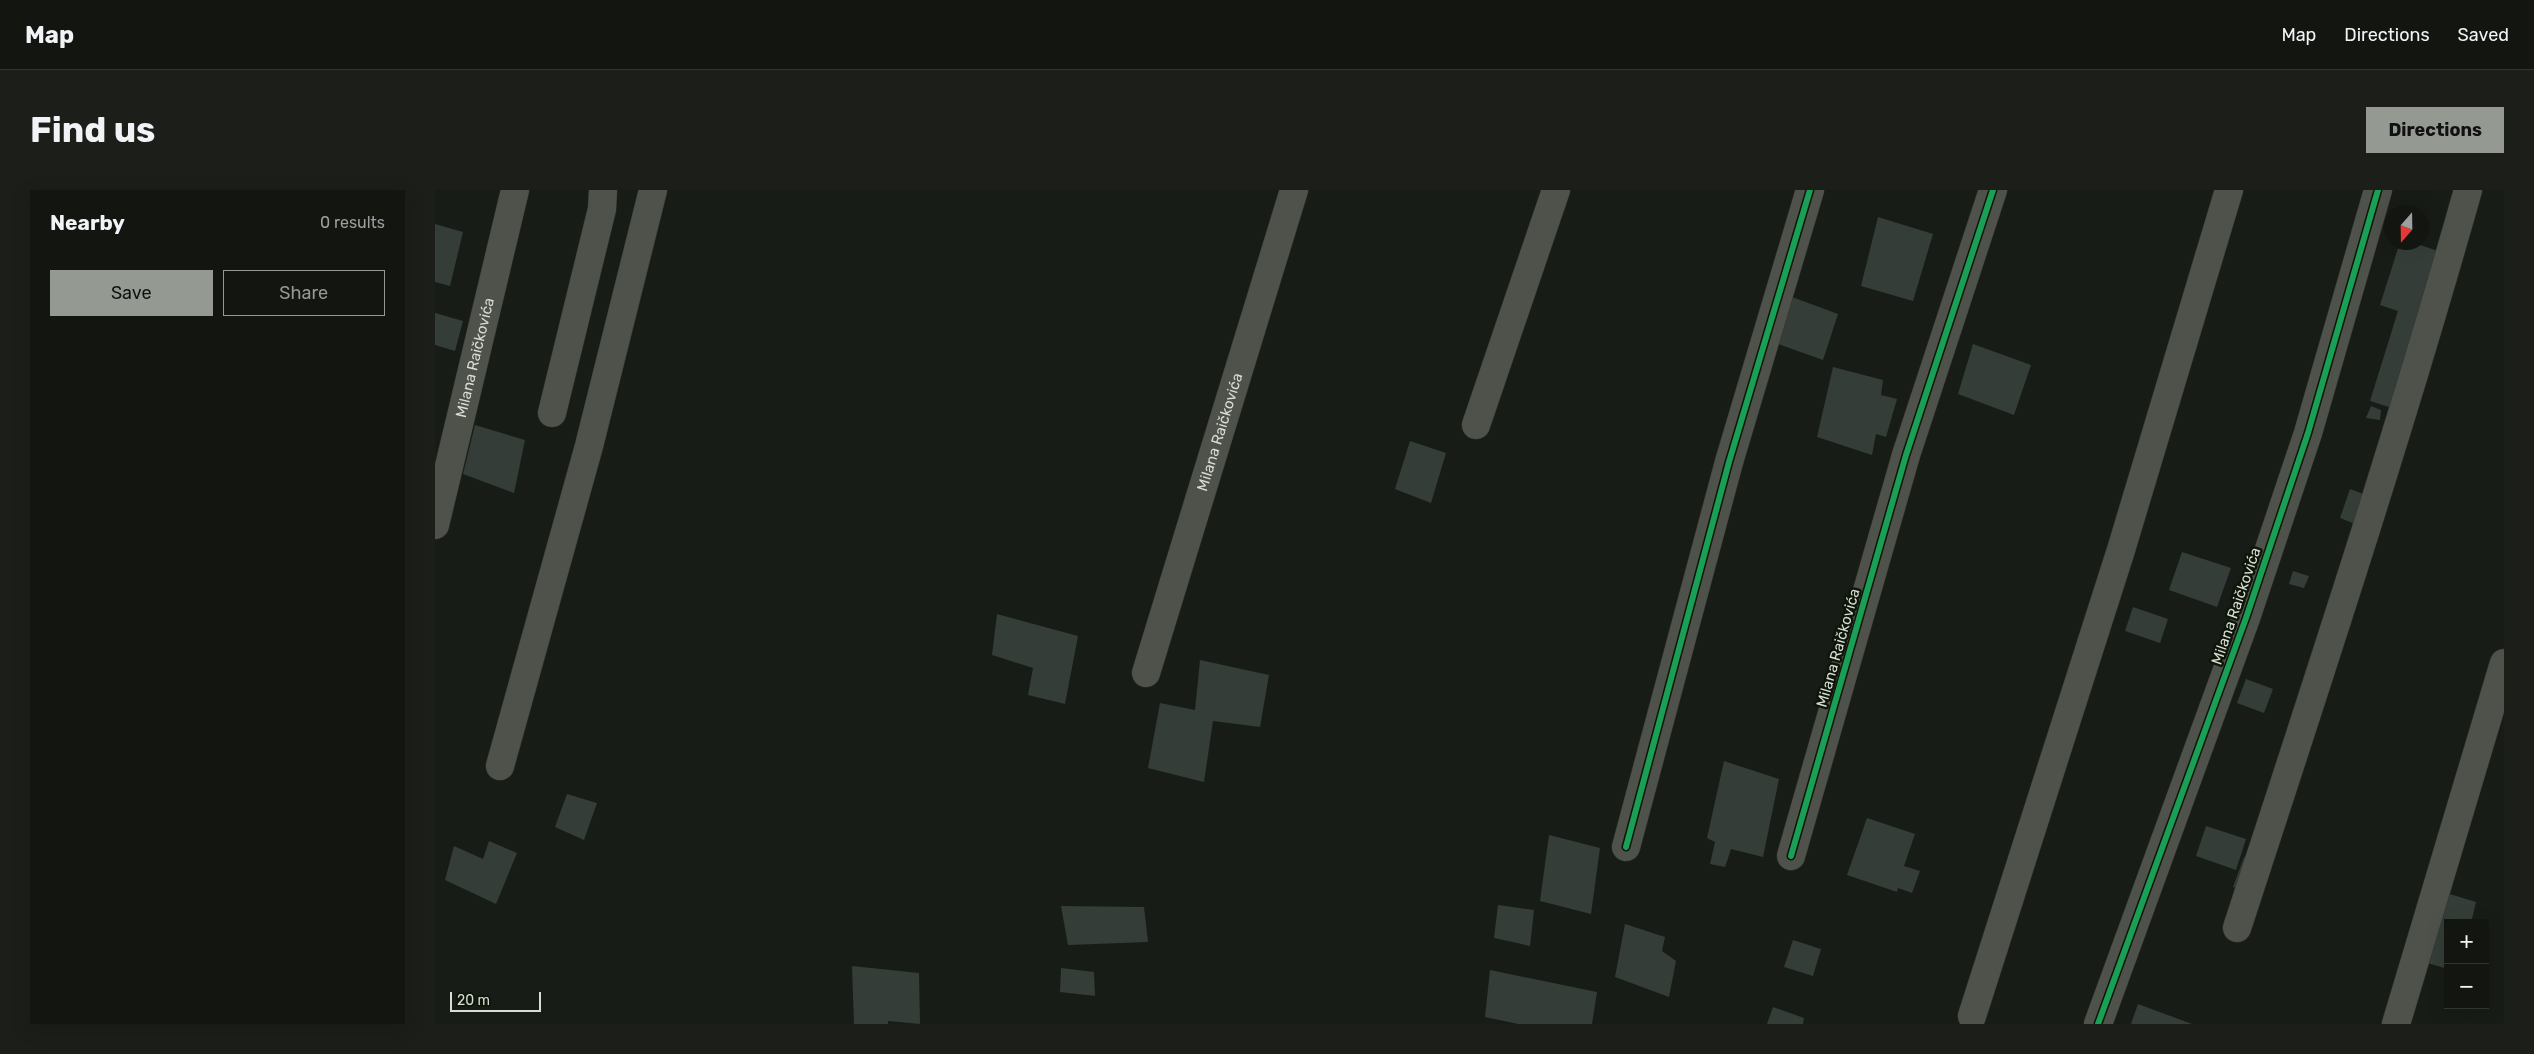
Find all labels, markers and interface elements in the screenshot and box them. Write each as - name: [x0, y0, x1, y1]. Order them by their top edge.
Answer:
- text: Map: [25, 21, 74, 49]
- text: Map: [2281, 24, 2316, 46]
- text: Directions: [2344, 24, 2430, 46]
- text: Saved: [2458, 24, 2509, 46]
- button: Directions: [2366, 107, 2504, 153]
- text: Find us: [30, 109, 155, 151]
- north arrow: [2384, 205, 2429, 250]
- text: Nearby: [50, 210, 125, 235]
- text: 0 results: [320, 213, 385, 232]
- button: Save: [50, 270, 213, 316]
- button: Share: [223, 270, 385, 316]
- street label: Milana Raičkovića: [452, 296, 498, 420]
- street label: Milana Raičkovića: [1193, 371, 1246, 493]
- street label: Milana Raičkovića: [2208, 545, 2264, 667]
- street label: Milana Raičkovića: [1812, 587, 1864, 709]
- map controls: [2444, 919, 2489, 1009]
- button: +: [2444, 919, 2489, 964]
- button: −: [2444, 964, 2489, 1009]
- scale bar: [450, 989, 541, 1012]
- text: 20 m: [457, 992, 490, 1009]

